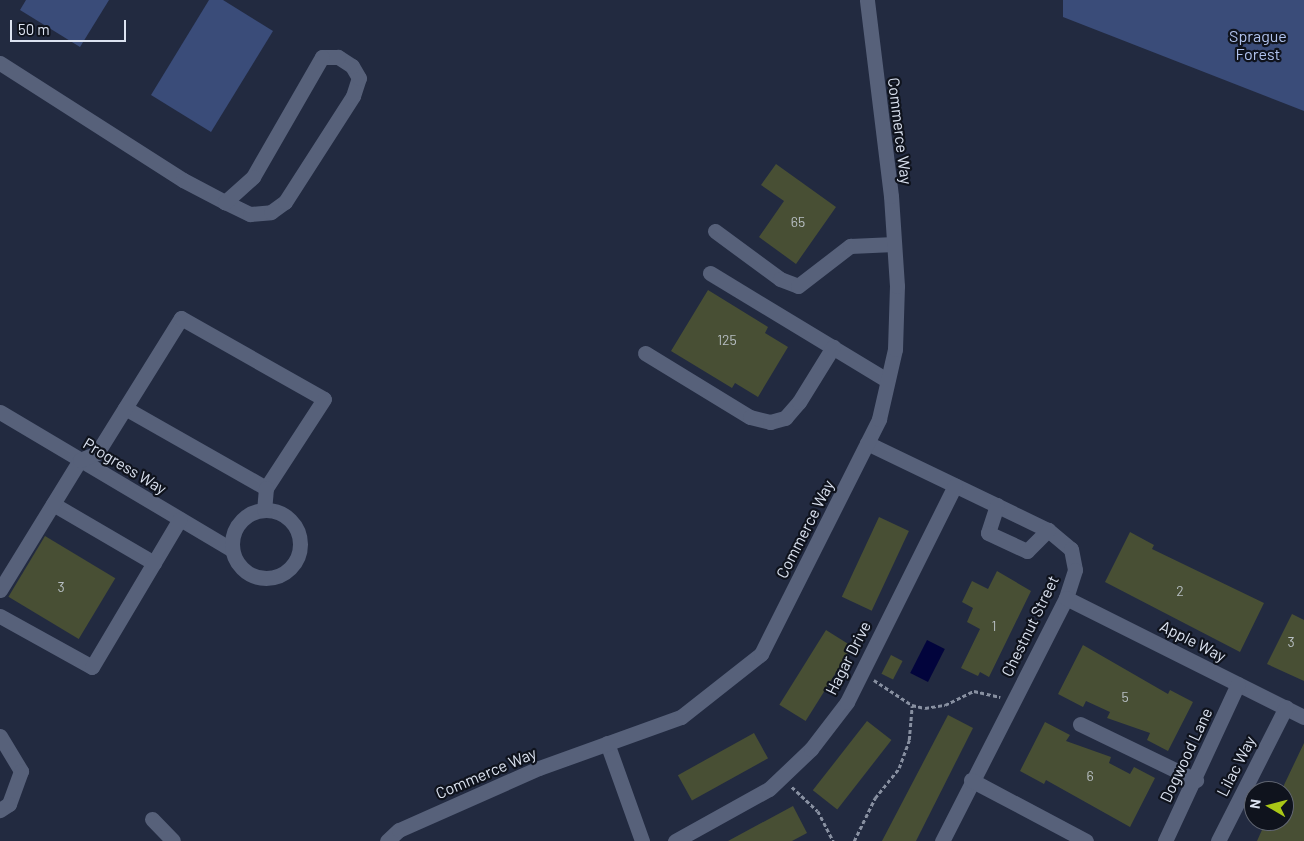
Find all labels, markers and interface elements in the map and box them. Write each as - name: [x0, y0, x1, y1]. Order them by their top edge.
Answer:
- scale bar: [12, 10, 129, 42]
- text: 50 m: [18, 20, 50, 38]
- park label: Sprague Forest: [1229, 26, 1287, 64]
- street label: Commerce Way: [884, 76, 916, 186]
- house number: 65: [791, 214, 805, 230]
- house number: 125: [717, 332, 737, 348]
- street label: Progress Way: [80, 434, 170, 498]
- street label: Commerce Way: [772, 477, 838, 581]
- street label: Chestnut Street: [997, 572, 1063, 680]
- house number: 3: [57, 579, 65, 595]
- house number: 2: [1176, 583, 1184, 599]
- street label: Apple Way: [1157, 616, 1229, 666]
- street label: Hagar Drive: [821, 618, 875, 698]
- house number: 1: [992, 618, 996, 634]
- house number: 3: [1287, 634, 1295, 650]
- house number: 5: [1121, 689, 1129, 705]
- street label: Dogwood Lane: [1156, 705, 1216, 805]
- street label: Lilac Way: [1213, 733, 1259, 799]
- street label: Commerce Way: [433, 743, 539, 803]
- house number: 6: [1086, 768, 1094, 784]
- north arrow: [1244, 781, 1294, 831]
- text: N: [1246, 798, 1264, 810]

